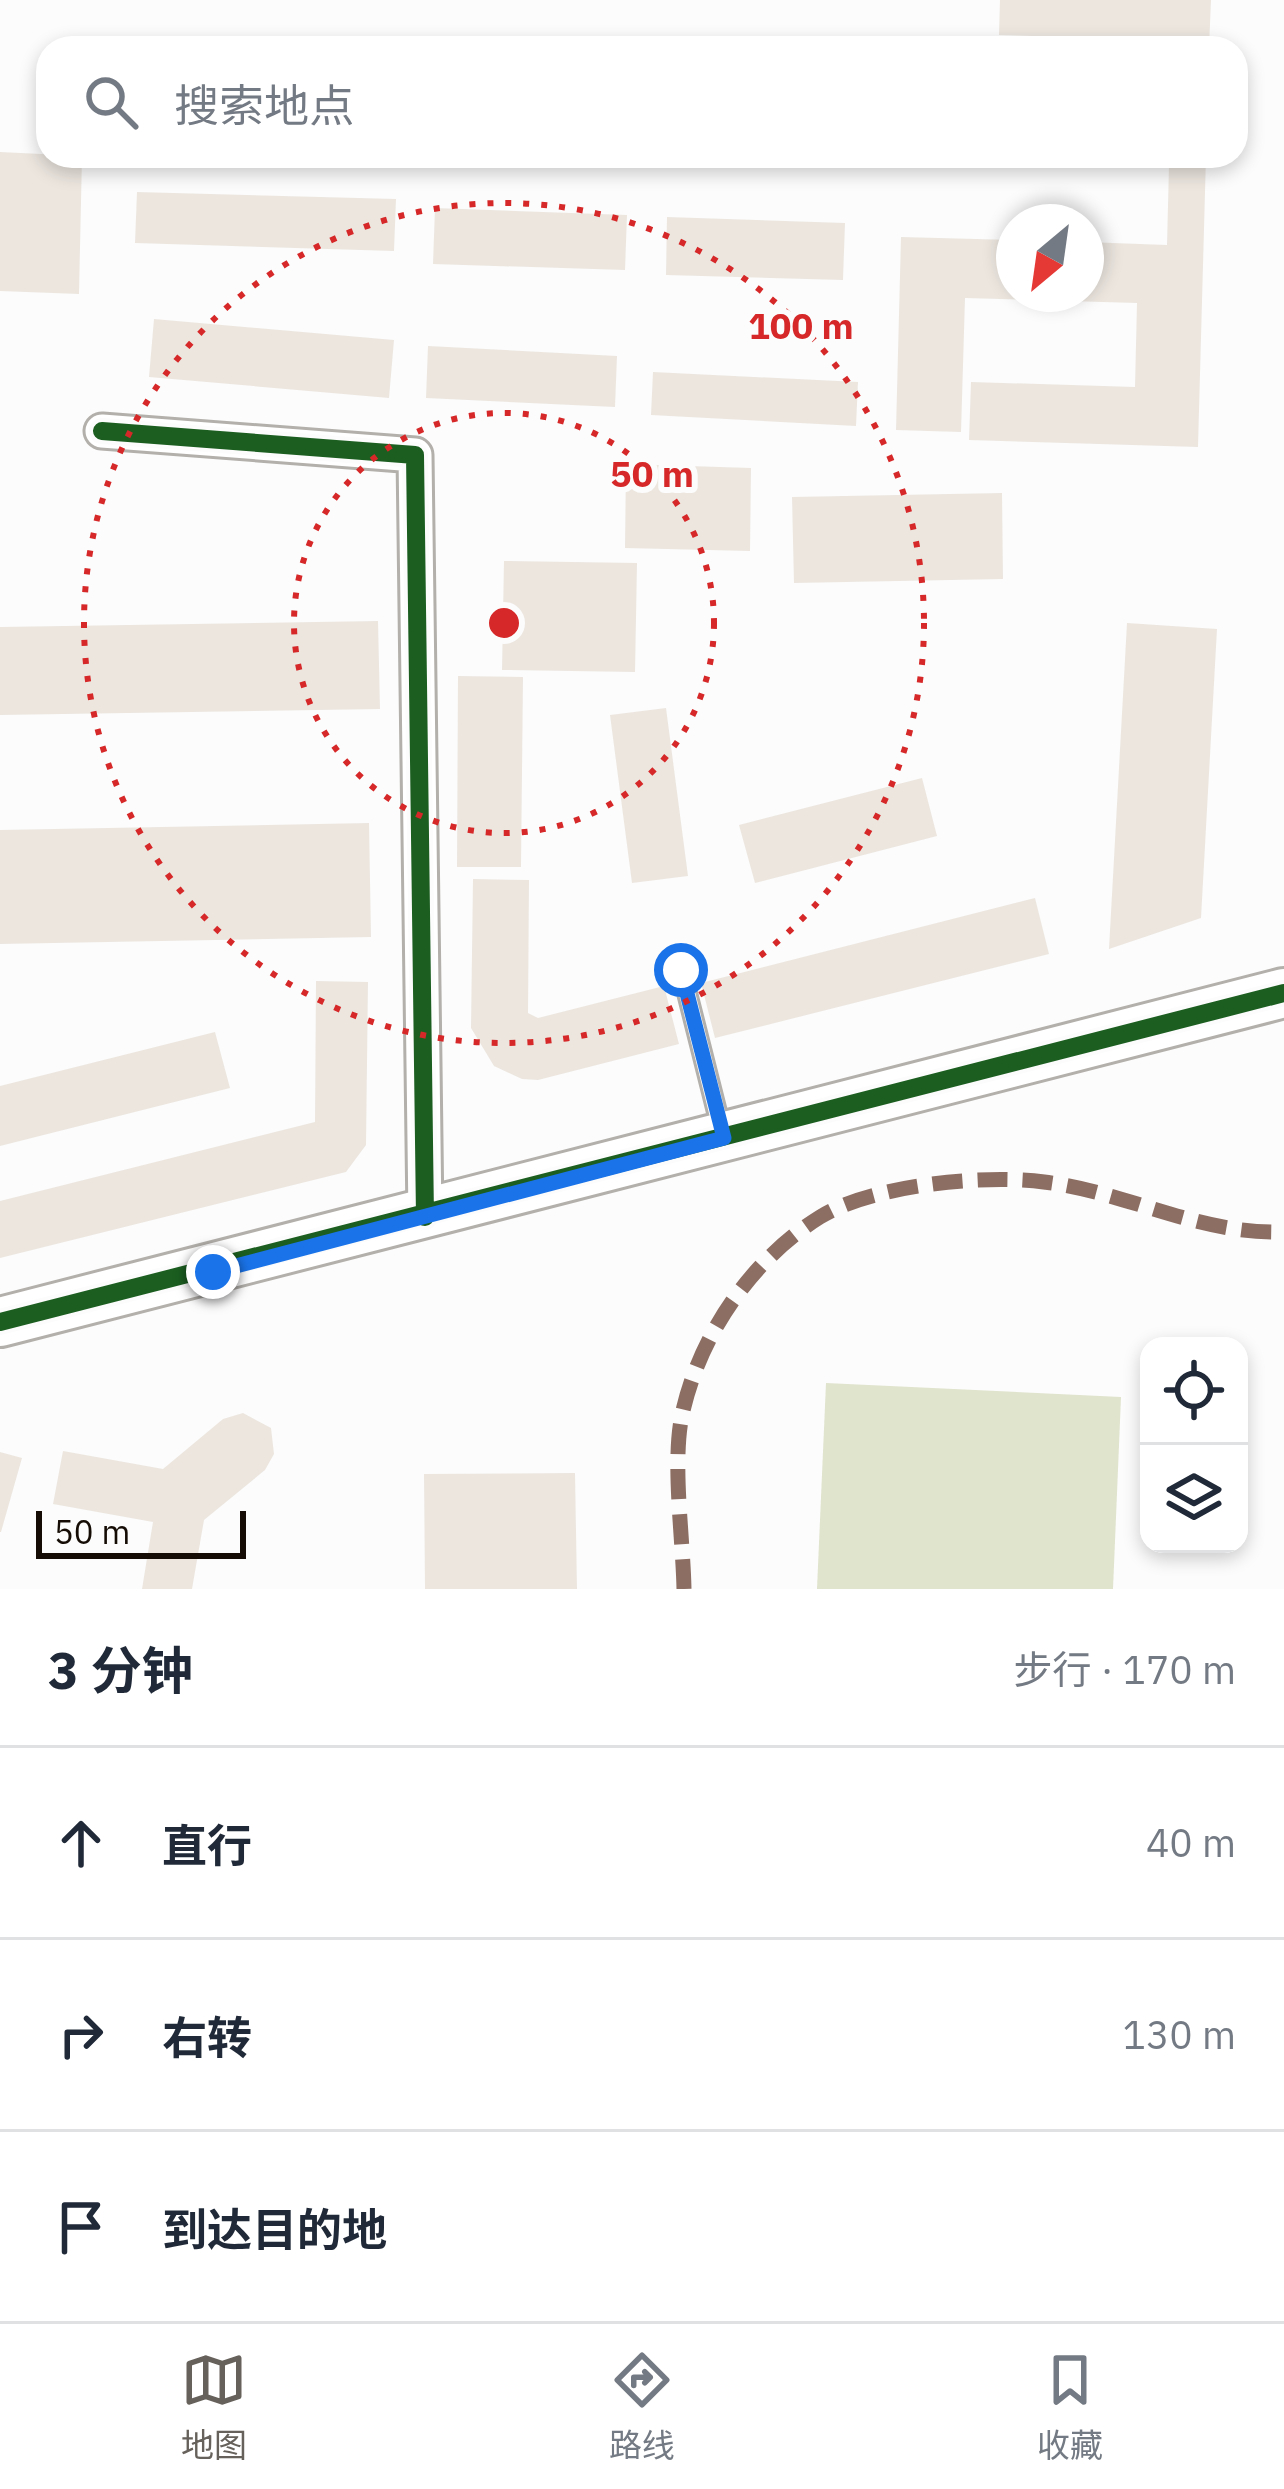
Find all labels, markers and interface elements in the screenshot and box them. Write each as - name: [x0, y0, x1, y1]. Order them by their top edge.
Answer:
- search box: [36, 36, 1248, 168]
- icon: search: [78, 69, 144, 135]
- text: 搜索地点: [174, 76, 354, 134]
- north arrow: [996, 204, 1104, 312]
- text: 100 m: [748, 302, 854, 349]
- text: 50 m: [610, 450, 694, 497]
- centre of rings: [483, 602, 525, 644]
- route start: [654, 943, 708, 997]
- route end: [186, 1245, 240, 1299]
- map controls: [1140, 1337, 1248, 1553]
- button: locate: [1140, 1337, 1248, 1445]
- button: layers: [1140, 1445, 1248, 1553]
- scale bar: [36, 1505, 246, 1558]
- text: 50 m: [54, 1510, 130, 1553]
- text: 3 分钟: [48, 1637, 193, 1703]
- text: 步行 · 170 m: [1013, 1644, 1236, 1695]
- icon: ahead: [48, 1810, 114, 1876]
- text: 直行: [162, 1816, 252, 1874]
- text: 40 m: [1146, 1817, 1236, 1868]
- icon: right: [48, 2002, 114, 2068]
- text: 右转: [162, 2008, 252, 2066]
- text: 130 m: [1123, 2009, 1236, 2060]
- icon: arrive: [48, 2194, 114, 2260]
- text: 到达目的地: [162, 2200, 387, 2258]
- tab: 地图: [181, 2347, 247, 2467]
- tab: 路线: [609, 2347, 675, 2467]
- tab: 收藏: [1037, 2347, 1103, 2467]

